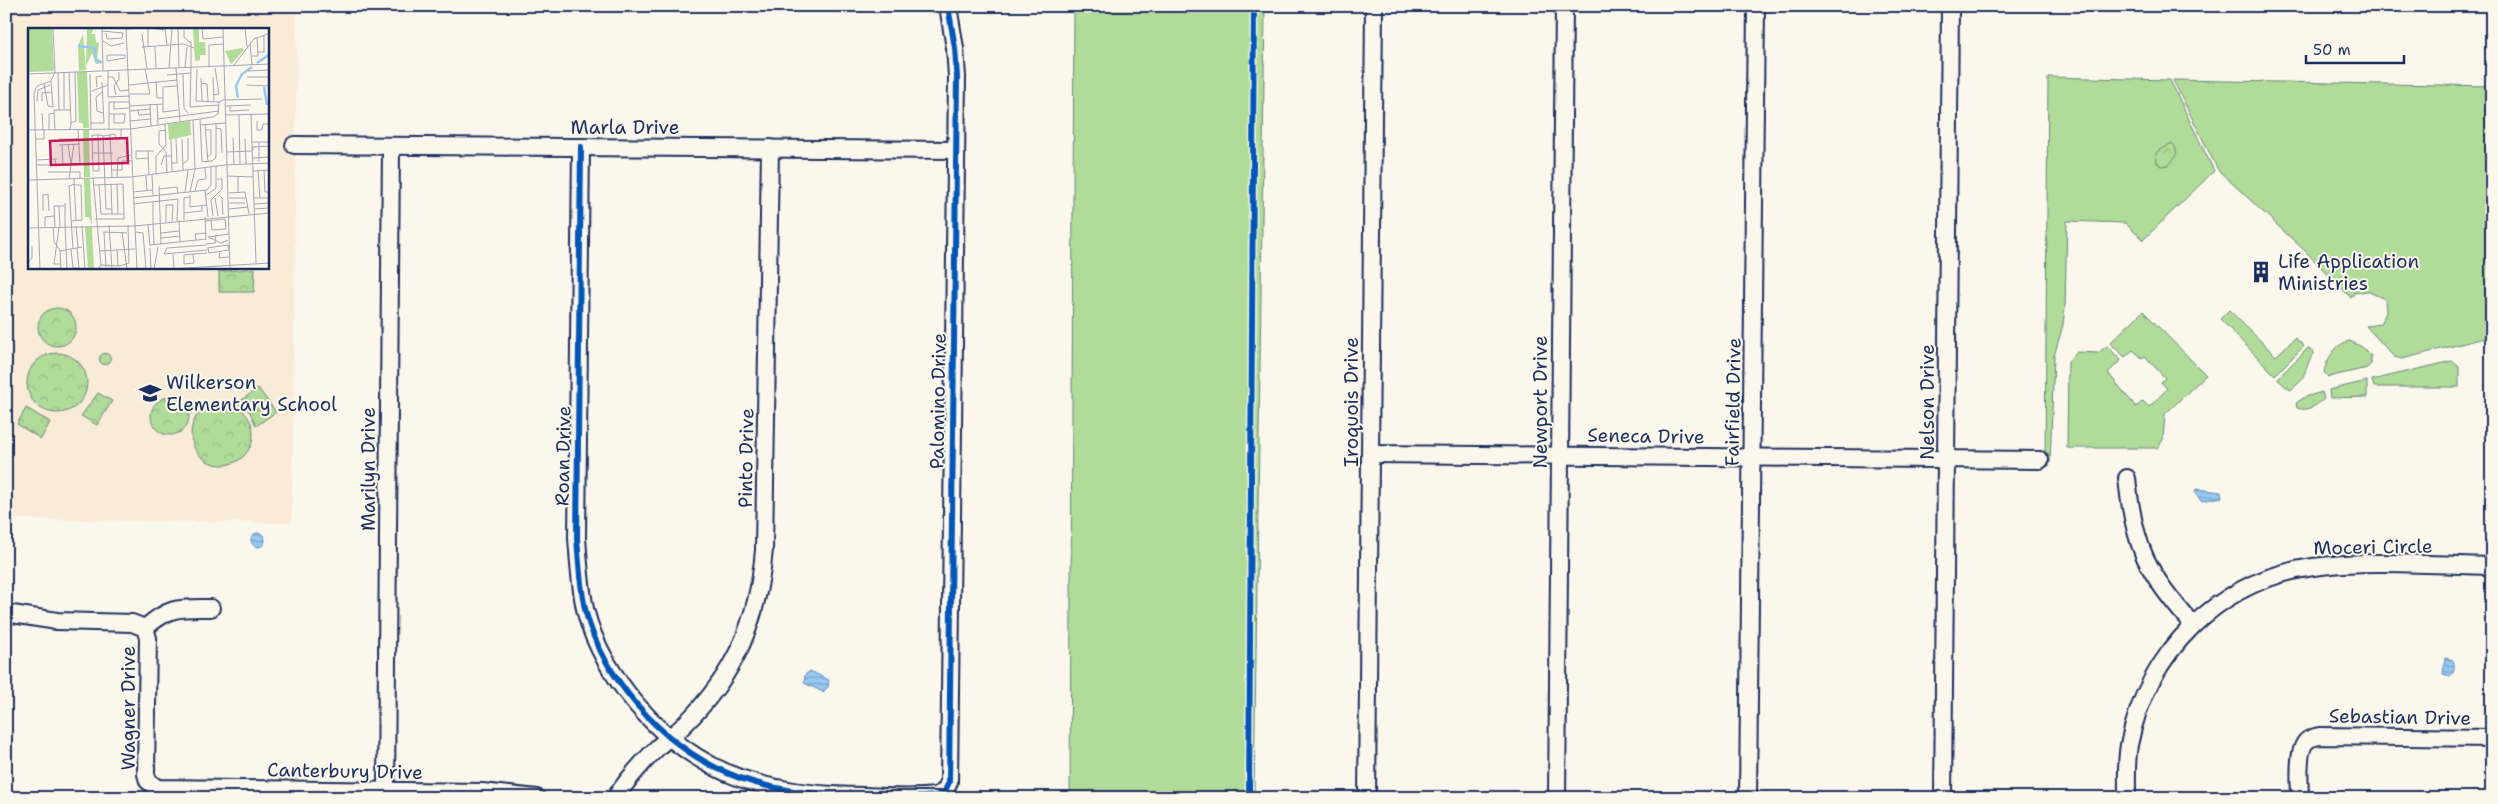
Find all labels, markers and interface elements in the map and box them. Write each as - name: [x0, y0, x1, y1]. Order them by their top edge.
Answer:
- inset map: [28, 28, 269, 269]
- scale bar: [2306, 32, 2403, 64]
- text: 50 m: [2313, 40, 2351, 60]
- street label: Marla Drive: [571, 115, 679, 140]
- place label: Life Application Ministries: [2278, 249, 2419, 296]
- building icon: Life Application Ministries: [2248, 259, 2274, 285]
- street label: Palomino Drive: [924, 333, 952, 469]
- street label: Newport Drive: [1528, 335, 1553, 469]
- street label: Iroquois Drive: [1339, 337, 1364, 467]
- street label: Fairfield Drive: [1719, 337, 1747, 467]
- street label: Nelson Drive: [1915, 344, 1940, 460]
- place label: Wilkerson Elementary School: [166, 370, 337, 417]
- school or university icon: Wilkerson Elementary School: [137, 380, 163, 406]
- street label: Roan Drive: [550, 406, 576, 506]
- street label: Marilyn Drive: [356, 407, 381, 531]
- street label: Pinto Drive: [733, 408, 759, 508]
- street label: Seneca Drive: [1587, 422, 1705, 450]
- street label: Moceri Circle: [2313, 533, 2433, 561]
- street label: Wagner Drive: [116, 646, 141, 770]
- street label: Sebastian Drive: [2329, 703, 2471, 731]
- street label: Canterbury Drive: [267, 757, 423, 785]

